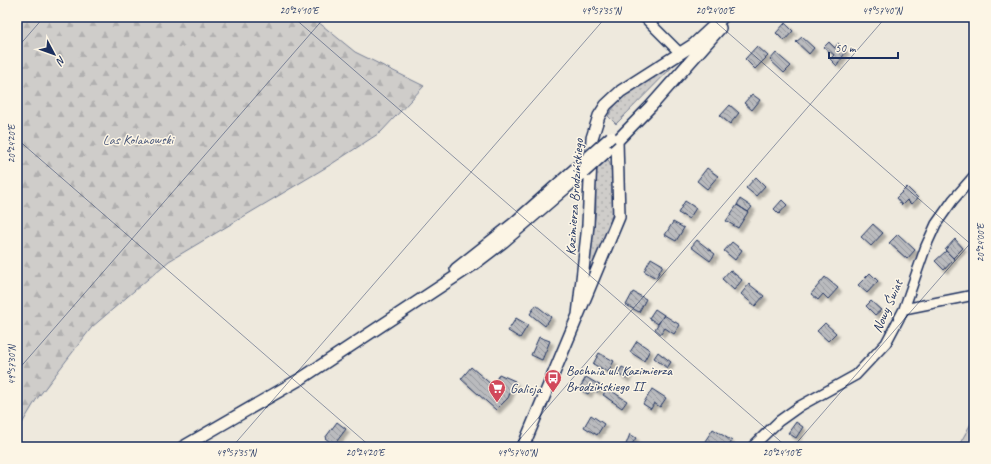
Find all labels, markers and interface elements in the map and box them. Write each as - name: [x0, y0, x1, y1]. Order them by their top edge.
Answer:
- text: 20°24'10"E: [280, 4, 320, 17]
- text: 49°57'35"N: [581, 4, 623, 17]
- text: 20°24'00"E: [696, 4, 736, 17]
- text: 49°57'40"N: [862, 4, 904, 17]
- north arrow: [34, 34, 74, 74]
- scale bar: [829, 34, 898, 60]
- text: 50 m: [835, 40, 857, 56]
- text: N: [53, 53, 69, 69]
- text: 20°24'20"E: [5, 123, 18, 163]
- park label: Las Kolanowski: [103, 131, 176, 148]
- street label: Kazimierza Brodzińskiego: [562, 137, 587, 256]
- text: 20°24'00"E: [974, 222, 987, 262]
- street label: Nowy Świat: [868, 276, 907, 335]
- text: 49°57'30"N: [5, 343, 18, 385]
- place label: Bochnia ul. Kazimierza Brodzińskiego II: [566, 362, 673, 395]
- bus stop icon: Bochnia ul. Kazimierza Brodzińskiego II: [543, 368, 563, 393]
- supermarket icon: Galicja: [487, 378, 507, 403]
- place label: Galicja: [510, 380, 543, 397]
- text: 49°57'35"N: [216, 446, 258, 459]
- text: 20°24'20"E: [346, 446, 386, 459]
- text: 49°57'40"N: [497, 446, 539, 459]
- text: 20°24'10"E: [763, 446, 803, 459]

